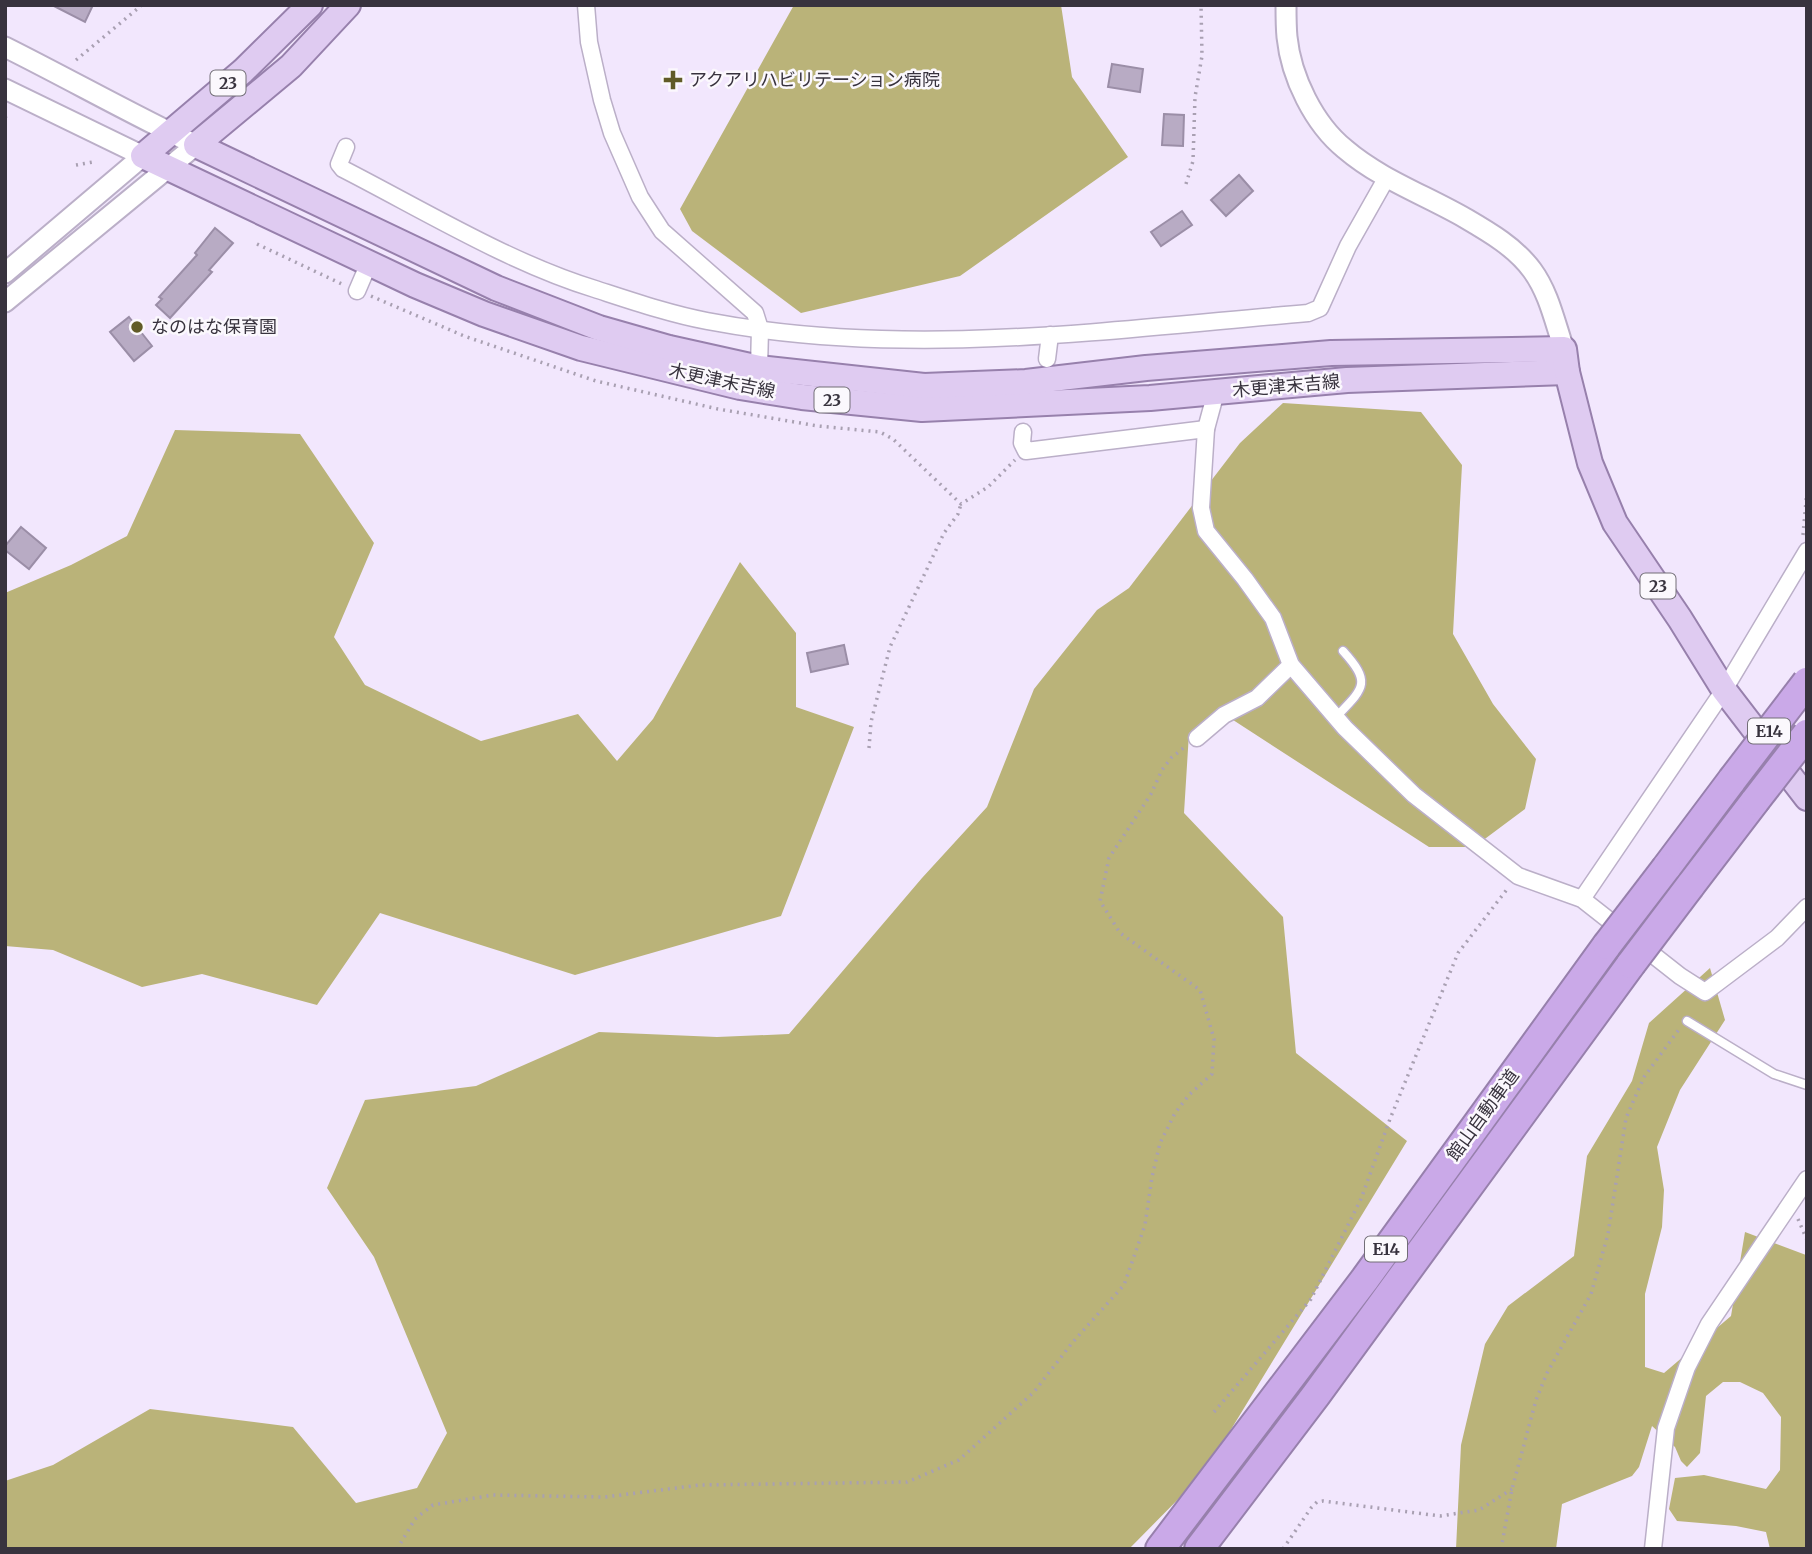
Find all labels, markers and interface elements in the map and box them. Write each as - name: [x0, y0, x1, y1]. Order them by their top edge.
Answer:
- place label: アクアリハビリテーション病院: [689, 68, 940, 91]
- marker: アクアリハビリテーション病院: [663, 70, 683, 90]
- road number: 23: [210, 71, 246, 96]
- place label: なのはな保育園: [151, 315, 277, 338]
- marker: なのはな保育園: [129, 319, 145, 335]
- street label: 木更津末吉線: [667, 358, 777, 403]
- street label: 木更津末吉線: [1231, 369, 1341, 402]
- road number: 23: [814, 388, 850, 412]
- road number: 23: [1640, 573, 1676, 598]
- road number: E14: [1748, 718, 1790, 744]
- street label: 館山自動車道: [1442, 1064, 1524, 1165]
- road number: E14: [1365, 1236, 1407, 1261]

